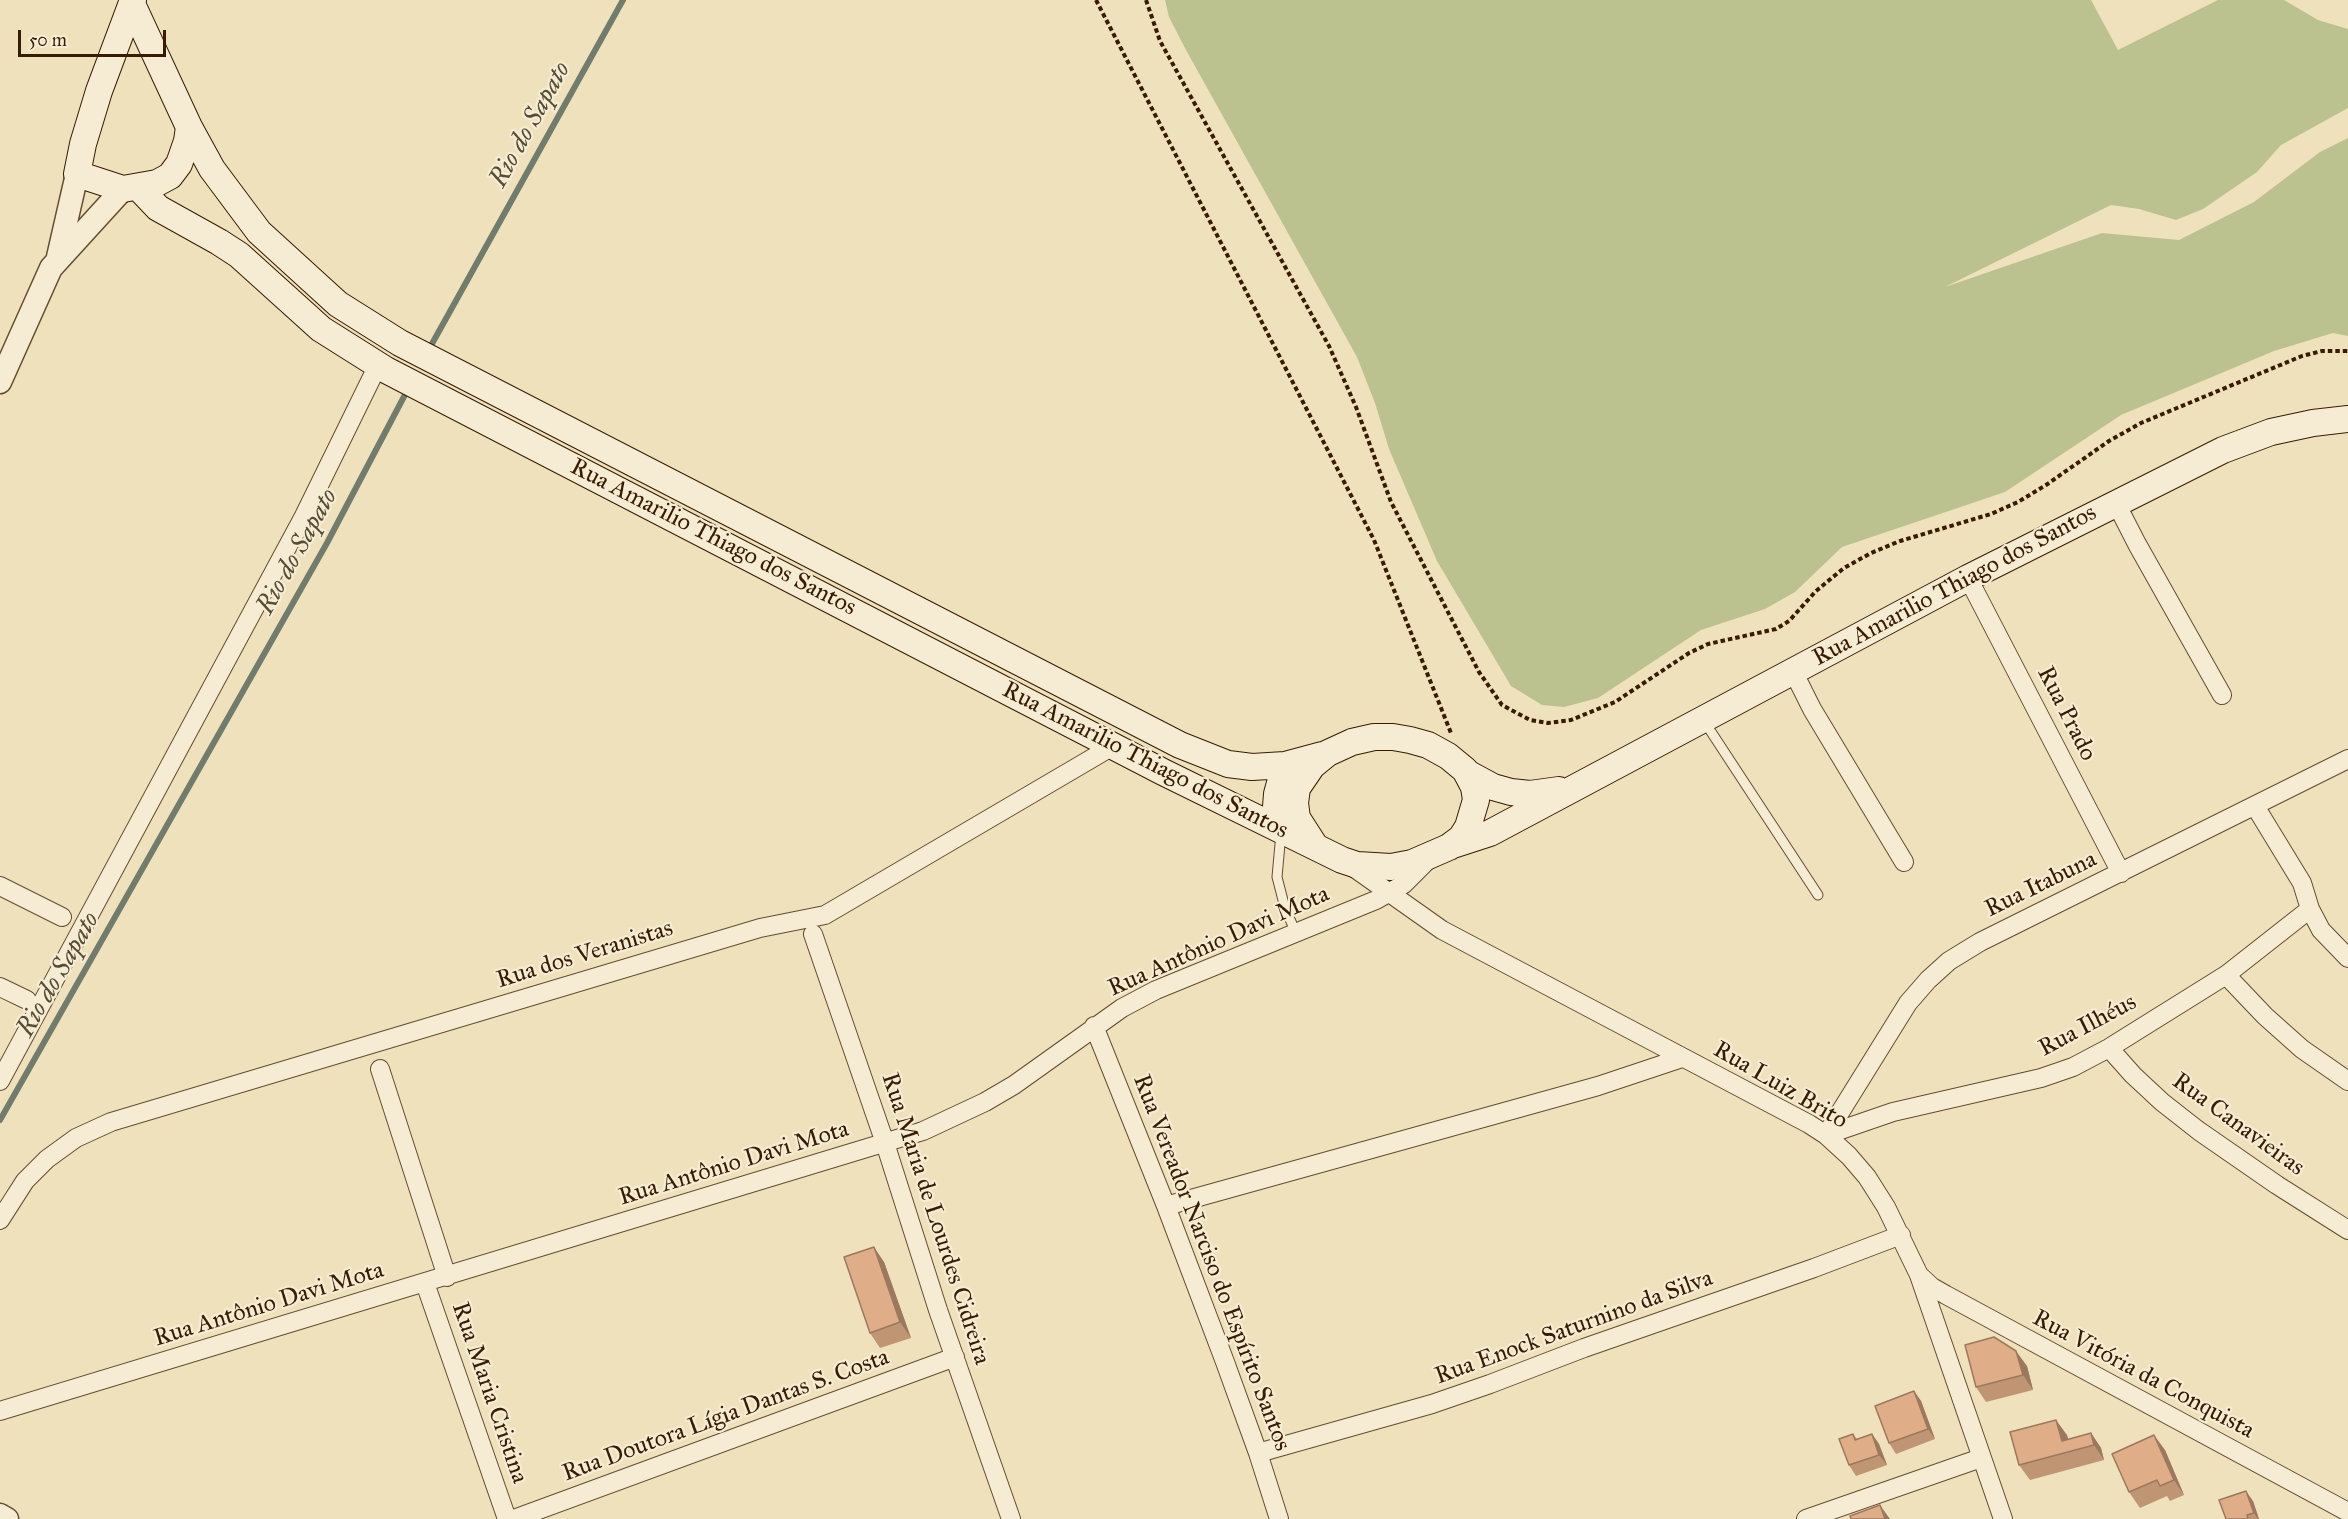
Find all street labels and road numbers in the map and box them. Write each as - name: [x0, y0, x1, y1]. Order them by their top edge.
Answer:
- street label: Rua Amarilio Thiago dos Santos: [565, 453, 861, 623]
- street label: Rua Amarilio Thiago dos Santos: [1808, 499, 2102, 673]
- street label: Rua Prado: [2030, 662, 2102, 766]
- street label: Rua Amarilio Thiago dos Santos: [997, 676, 1293, 846]
- street label: Rua Itabuna: [1980, 846, 2102, 924]
- street label: Rua Antônio Davi Mota: [1104, 880, 1334, 1004]
- street label: Rua dos Veranistas: [493, 914, 677, 996]
- street label: Rua Ilhéus: [2034, 988, 2142, 1064]
- street label: Rua Luiz Brito: [1708, 1036, 1852, 1136]
- street label: Rua Canavieiras: [2166, 1067, 2310, 1183]
- street label: Rua Maria de Lourdes Cidreira: [874, 1070, 996, 1368]
- street label: Rua Vereador Narciso do Espírito Santos: [1126, 1071, 1296, 1455]
- street label: Rua Antônio Davi Mota: [615, 1115, 853, 1213]
- street label: Rua Antônio Davi Mota: [150, 1256, 388, 1354]
- street label: Rua Enock Saturnino da Silva: [1431, 1264, 1717, 1392]
- street label: Rua Maria Cristina: [445, 1299, 533, 1487]
- street label: Rua Vitória da Conquista: [2027, 1304, 2259, 1446]
- street label: Rua Doutora Lígia Dantas S. Costa: [559, 1343, 893, 1489]

